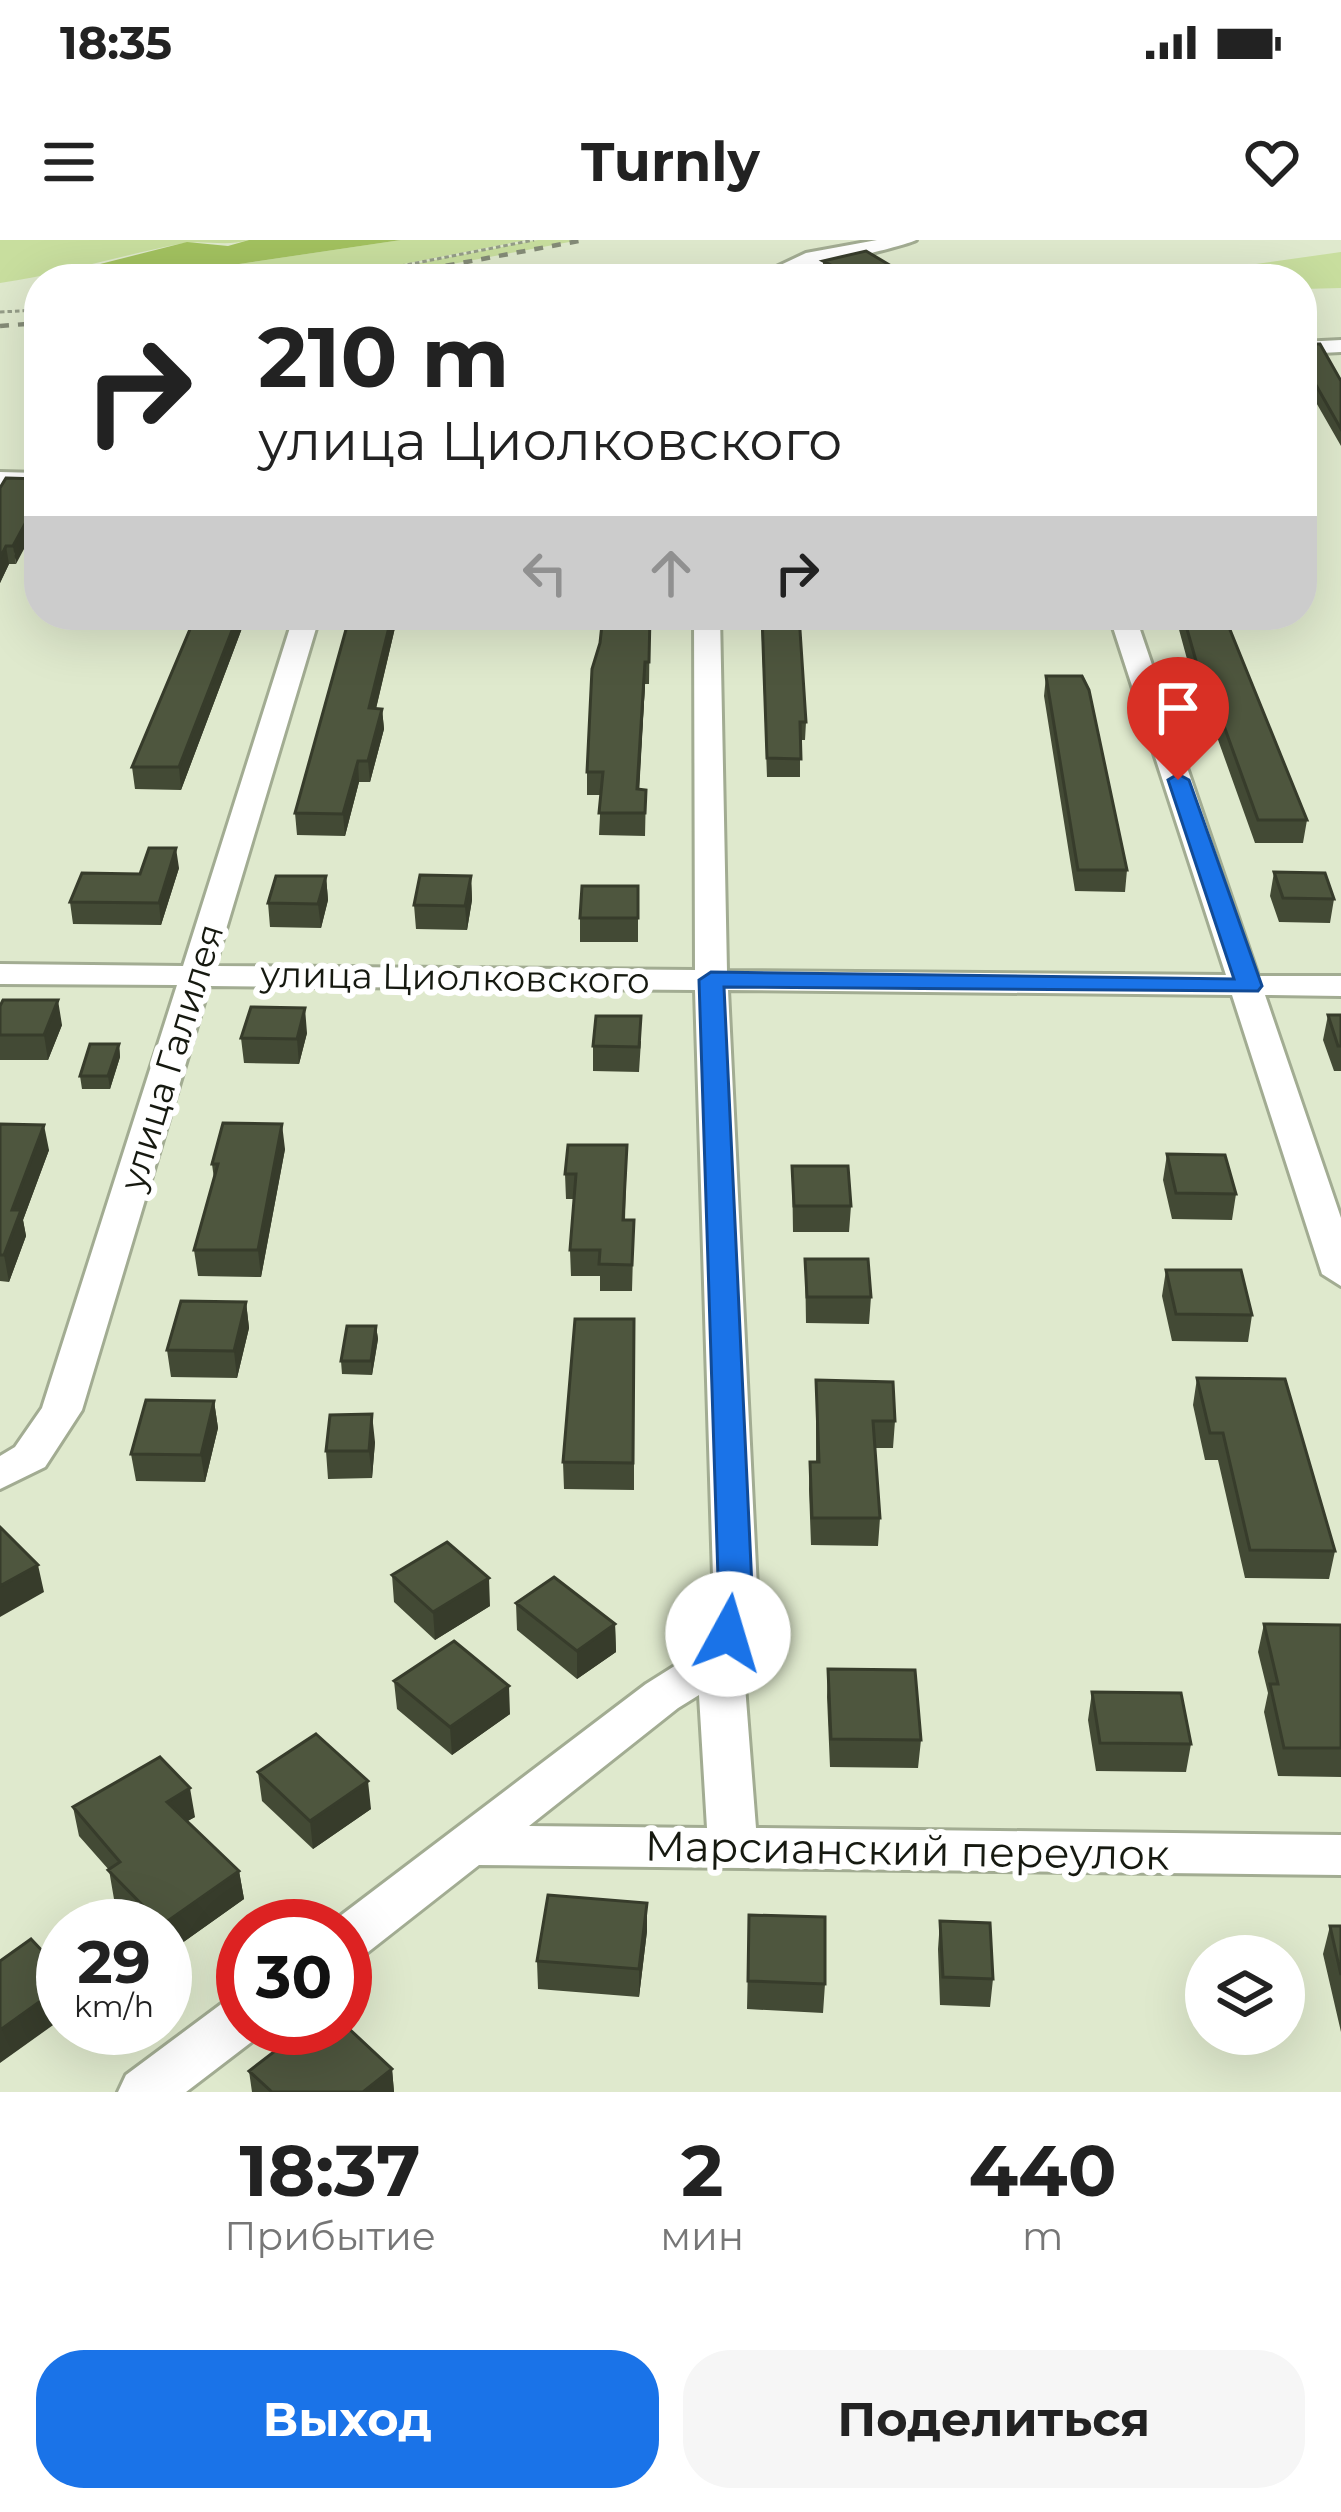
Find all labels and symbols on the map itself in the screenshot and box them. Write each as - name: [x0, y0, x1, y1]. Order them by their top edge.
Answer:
- pin: [1127, 657, 1229, 780]
- street label: улица Галилея: [109, 919, 232, 1196]
- street label: улица Циолковского: [259, 952, 650, 1002]
- position arrow: [665, 1571, 791, 1697]
- street label: Марсианский переулок: [644, 1819, 1170, 1881]
- speed limit sign: 30: [216, 1899, 372, 2055]

